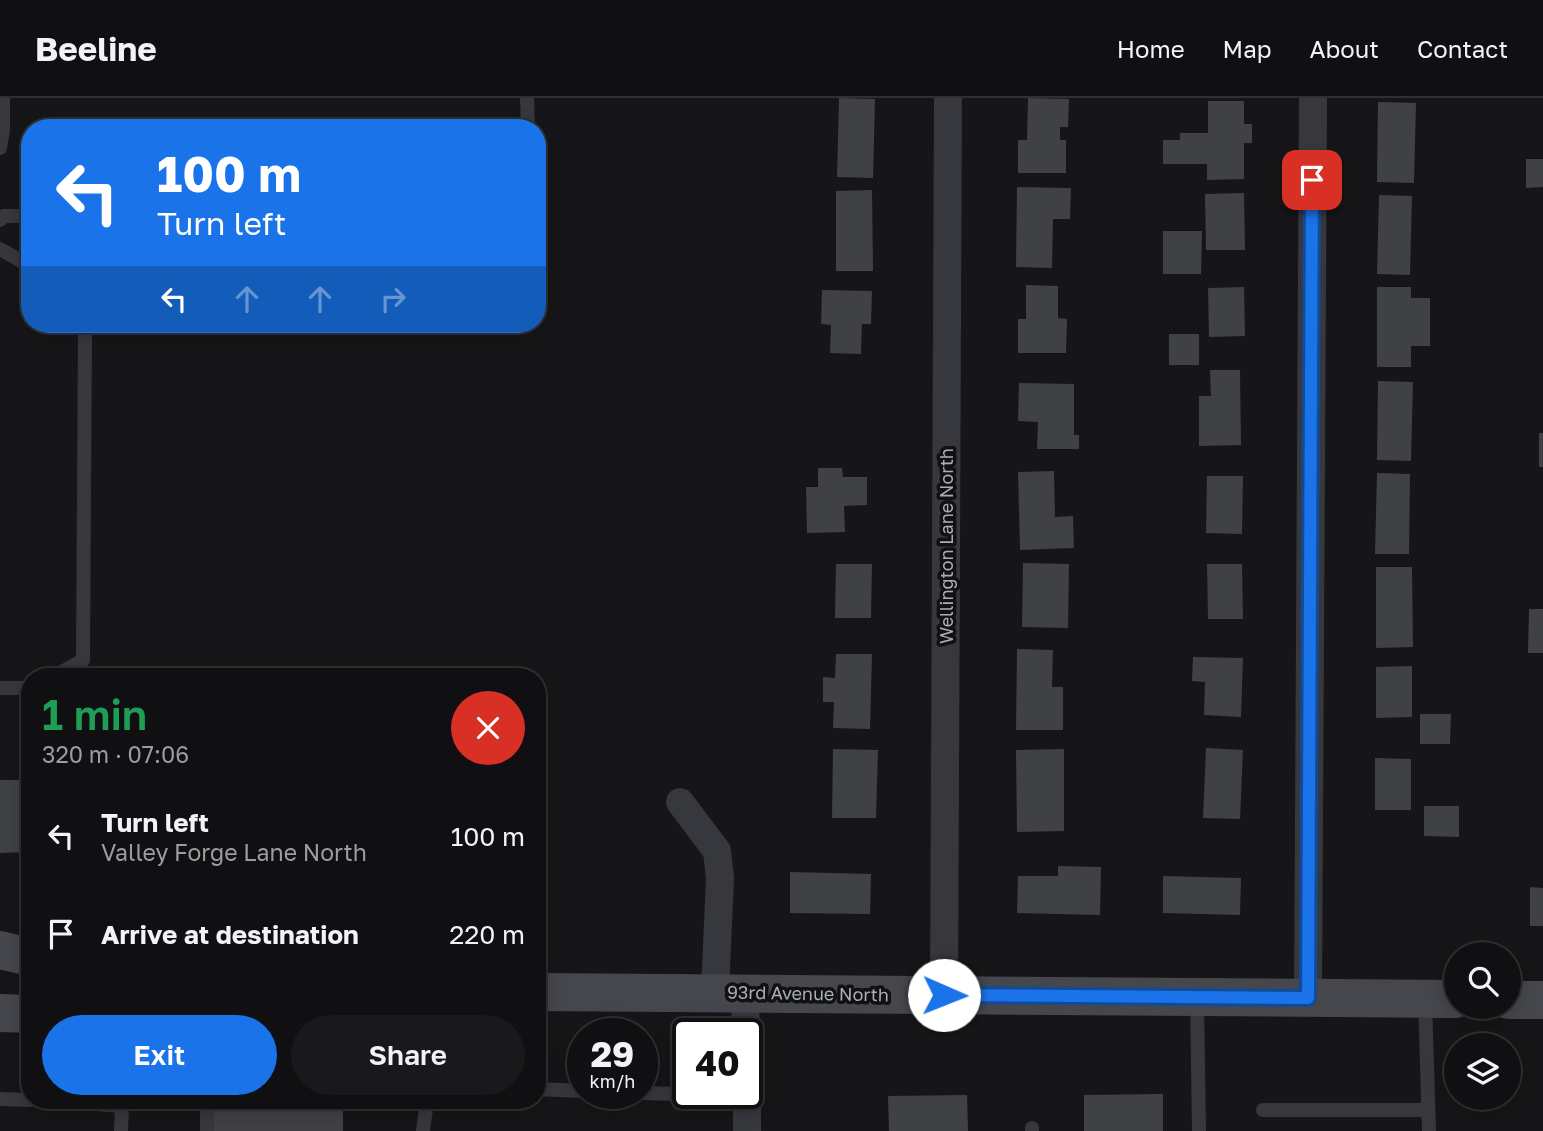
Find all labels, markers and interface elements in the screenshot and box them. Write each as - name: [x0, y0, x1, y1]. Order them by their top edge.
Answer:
- text: Beeline: [35, 29, 157, 68]
- text: Home: [1117, 34, 1185, 63]
- text: Map: [1223, 34, 1272, 63]
- text: About: [1310, 34, 1379, 63]
- text: Contact: [1417, 34, 1508, 63]
- text: 100 m: [157, 144, 301, 203]
- icon: left: [42, 147, 133, 238]
- pin: [1282, 150, 1342, 210]
- icon: arrive: [1293, 161, 1331, 199]
- text: Turn left: [157, 204, 286, 242]
- icon: left: [155, 280, 193, 318]
- icon: ahead: [228, 280, 266, 318]
- icon: ahead: [301, 280, 339, 318]
- icon: right: [374, 280, 412, 318]
- street label: Wellington Lane North: [935, 448, 957, 644]
- text: 1 min: [42, 689, 147, 739]
- button: close: [451, 691, 525, 765]
- text: 320 m · 07:06: [42, 740, 189, 768]
- text: Turn left: [101, 807, 209, 838]
- icon: left: [42, 817, 80, 855]
- text: 100 m: [451, 821, 525, 852]
- text: Valley Forge Lane North: [101, 838, 367, 866]
- icon: arrive: [42, 915, 80, 953]
- text: Arrive at destination: [101, 919, 359, 950]
- text: 220 m: [449, 919, 525, 950]
- map controls: [1444, 942, 1521, 1110]
- button: search: [1444, 942, 1521, 1019]
- position arrow: [907, 958, 981, 1032]
- street label: 93rd Avenue North: [727, 981, 889, 1005]
- button: Exit: [42, 1015, 277, 1095]
- button: Share: [291, 1015, 525, 1095]
- speed limit sign: 40: [672, 1018, 763, 1109]
- text: 29: [591, 1033, 634, 1075]
- button: layers: [1444, 1033, 1521, 1110]
- text: km/h: [590, 1070, 635, 1092]

